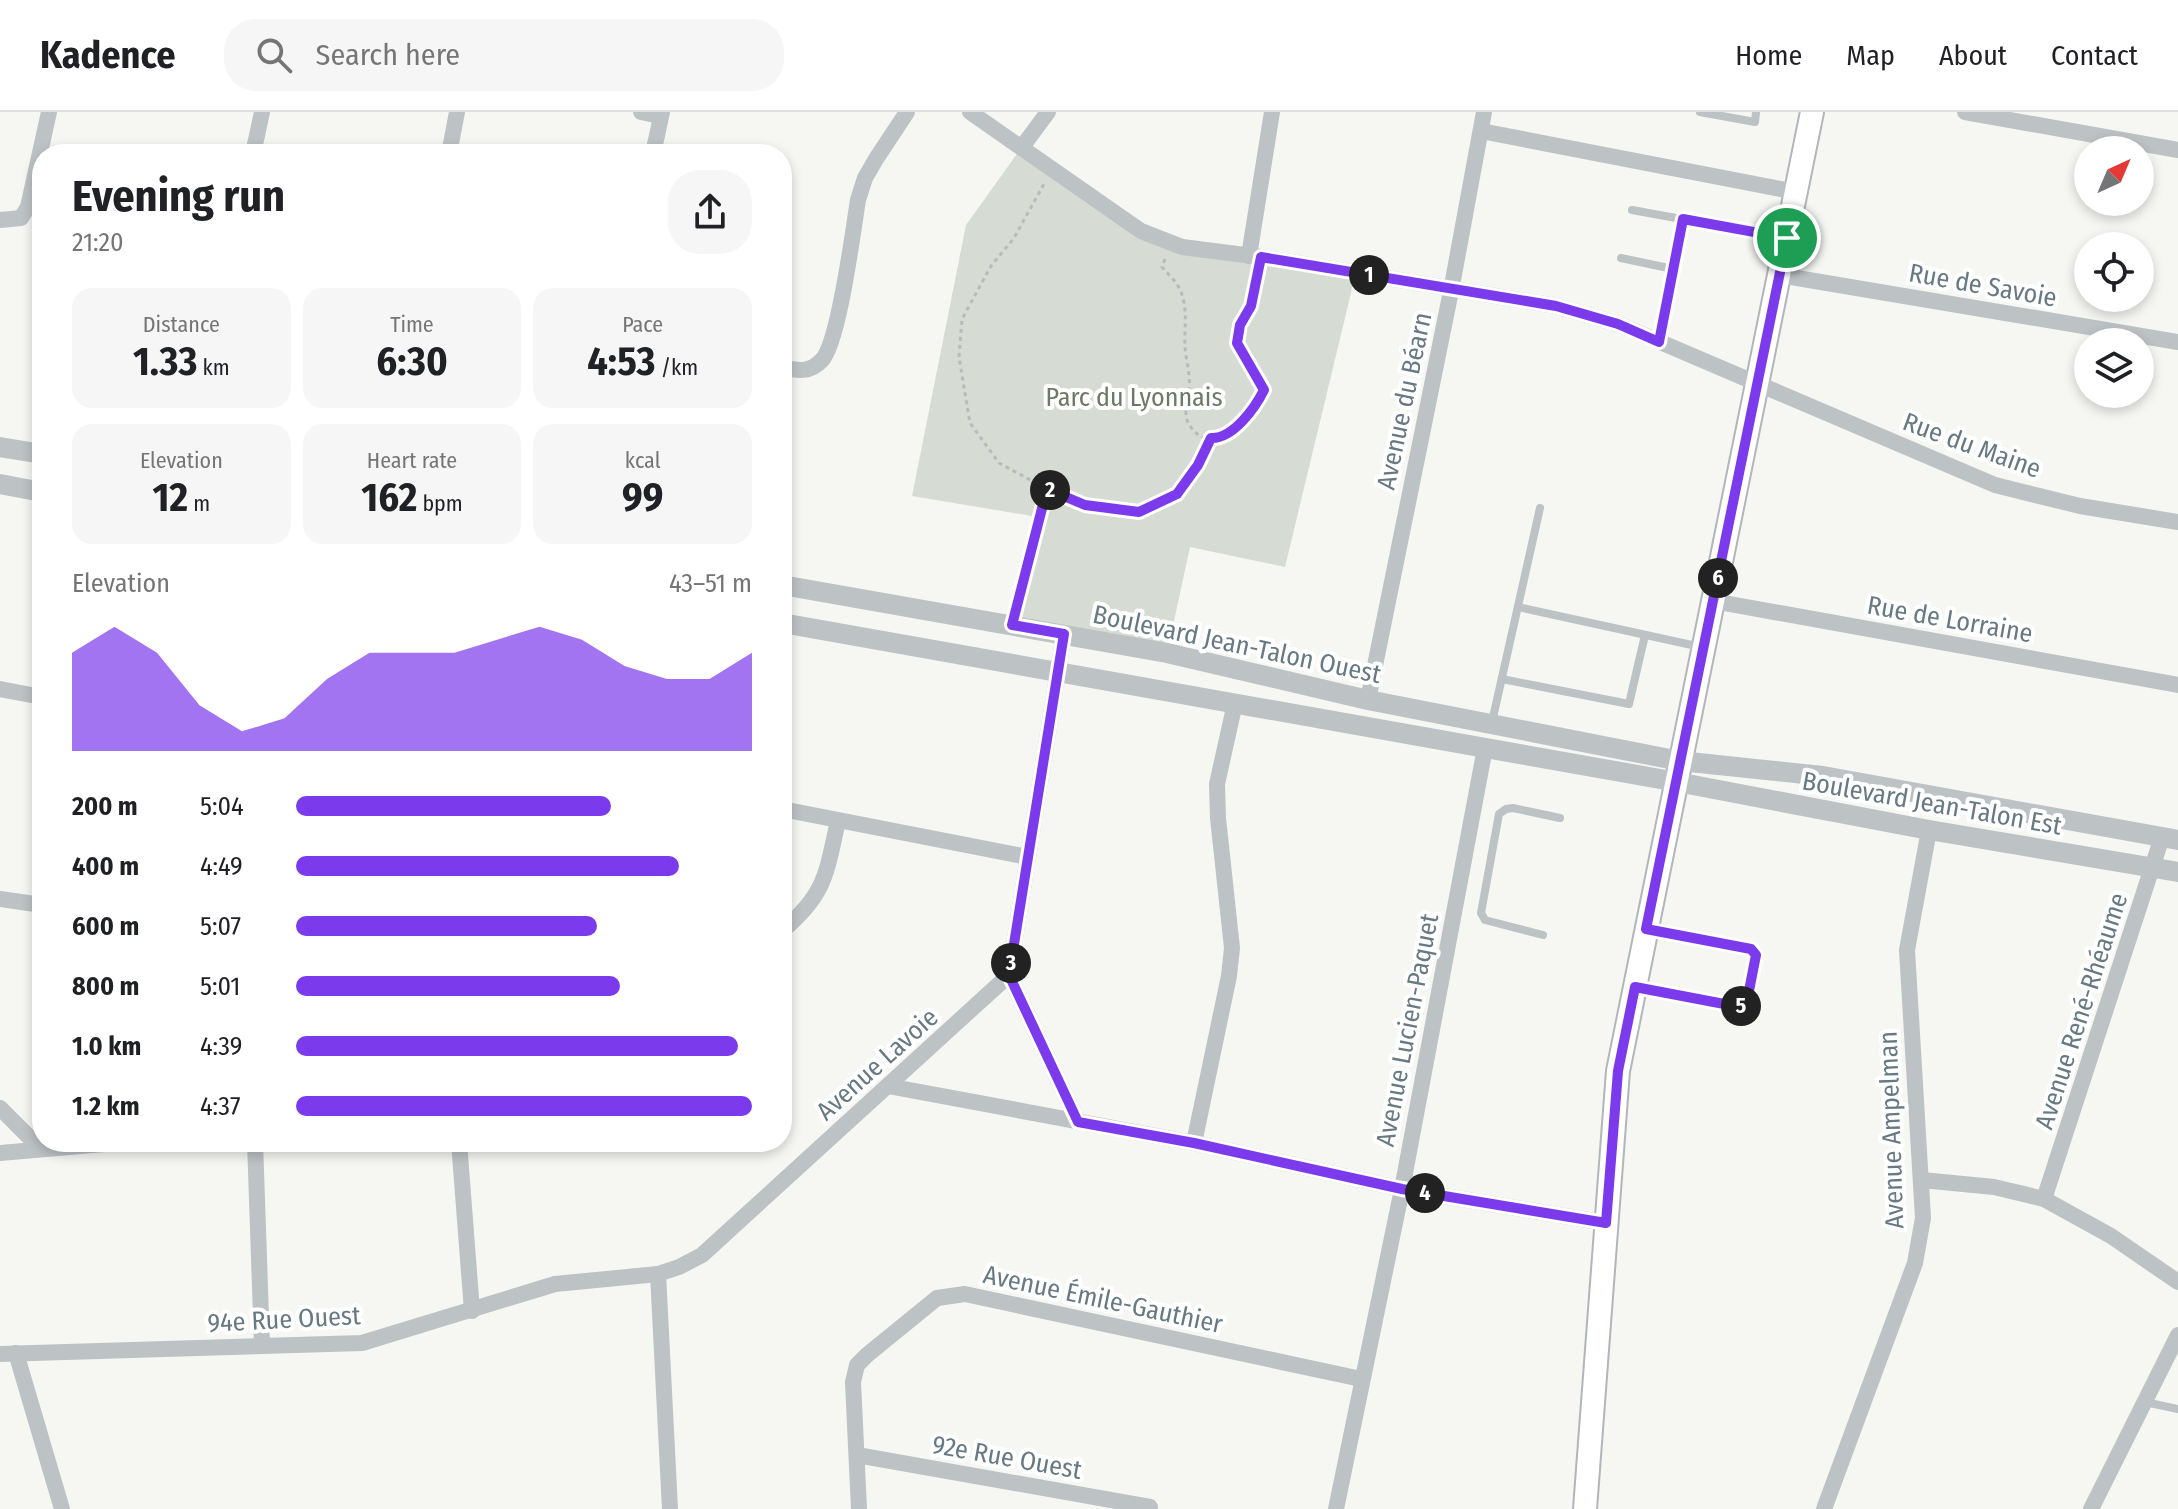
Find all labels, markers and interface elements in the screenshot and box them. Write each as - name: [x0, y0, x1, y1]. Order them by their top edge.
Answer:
- search box: [224, 19, 784, 91]
- text: Kadence: [40, 32, 176, 78]
- icon: search: [252, 33, 296, 77]
- text: Search here: [316, 37, 460, 73]
- text: Home: [1735, 39, 1802, 72]
- text: Map: [1846, 39, 1895, 72]
- text: About: [1939, 39, 2007, 72]
- text: Contact: [2051, 39, 2138, 72]
- north arrow: [2074, 136, 2154, 216]
- map controls: [2074, 136, 2154, 408]
- text: Evening run: [72, 170, 285, 223]
- button: share: [668, 170, 752, 254]
- pin: [1753, 204, 1821, 272]
- icon: arrive: [1765, 216, 1809, 260]
- text: 21:20: [72, 227, 124, 258]
- button: locate: [2074, 232, 2154, 312]
- pin: 1: [1349, 255, 1389, 295]
- street label: Rue de Savoie: [1907, 257, 2059, 314]
- text: 1: [1364, 261, 1374, 288]
- street label: Avenue du Béarn: [1371, 310, 1438, 492]
- text: Distance: [143, 311, 220, 338]
- text: Time: [390, 311, 434, 338]
- text: Pace: [622, 311, 663, 338]
- button: layers: [2074, 328, 2154, 408]
- text: 1.33: [133, 338, 197, 386]
- text: 6:30: [376, 338, 448, 386]
- text: 4:53: [587, 338, 655, 386]
- text: km: [197, 354, 230, 381]
- text: /km: [655, 354, 698, 381]
- park label: Parc du Lyonnais: [1045, 382, 1223, 413]
- street label: Rue du Maine: [1899, 406, 2045, 485]
- text: Elevation: [140, 447, 223, 474]
- text: Heart rate: [367, 447, 457, 474]
- text: kcal: [625, 447, 660, 474]
- pin: 2: [1030, 470, 1070, 510]
- text: 12: [153, 474, 188, 522]
- text: 162: [361, 474, 417, 522]
- text: 99: [622, 474, 663, 522]
- text: 2: [1045, 476, 1055, 503]
- text: m: [188, 490, 210, 517]
- text: bpm: [417, 490, 463, 517]
- pin: 6: [1698, 558, 1738, 598]
- text: 6: [1712, 564, 1724, 591]
- text: Elevation: [72, 568, 170, 599]
- text: 43–51 m: [669, 568, 752, 599]
- street label: Rue de Lorraine: [1865, 590, 2035, 649]
- street label: Boulevard Jean-Talon Ouest: [1090, 599, 1384, 690]
- street label: Boulevard Jean-Talon Est: [1800, 765, 2065, 842]
- text: 200 m: [72, 791, 138, 822]
- text: 5:04: [200, 791, 244, 822]
- text: 400 m: [72, 851, 139, 882]
- text: 4:49: [200, 851, 243, 882]
- street label: Avenue René-Rhéaume: [2029, 889, 2134, 1133]
- street label: Avenue Lucien-Paquet: [1370, 910, 1445, 1149]
- text: 600 m: [72, 911, 139, 942]
- text: 5:07: [200, 911, 241, 942]
- pin: 3: [991, 943, 1031, 983]
- text: 3: [1006, 949, 1016, 976]
- text: 800 m: [72, 971, 139, 1002]
- text: 5:01: [200, 971, 240, 1002]
- pin: 5: [1721, 986, 1761, 1026]
- text: 5: [1736, 992, 1746, 1019]
- street label: Avenue Lavoie: [810, 1002, 944, 1127]
- text: 1.0 km: [72, 1031, 141, 1062]
- text: 4:39: [200, 1031, 242, 1062]
- street label: Avenue Ampelman: [1873, 1031, 1910, 1229]
- text: 1.2 km: [72, 1091, 139, 1122]
- text: 4:37: [200, 1091, 240, 1122]
- pin: 4: [1405, 1173, 1445, 1213]
- text: 4: [1419, 1179, 1431, 1206]
- street label: Avenue Émile-Gauthier: [980, 1259, 1225, 1340]
- street label: 94e Rue Ouest: [207, 1300, 362, 1339]
- street label: 92e Rue Ouest: [930, 1429, 1085, 1486]

